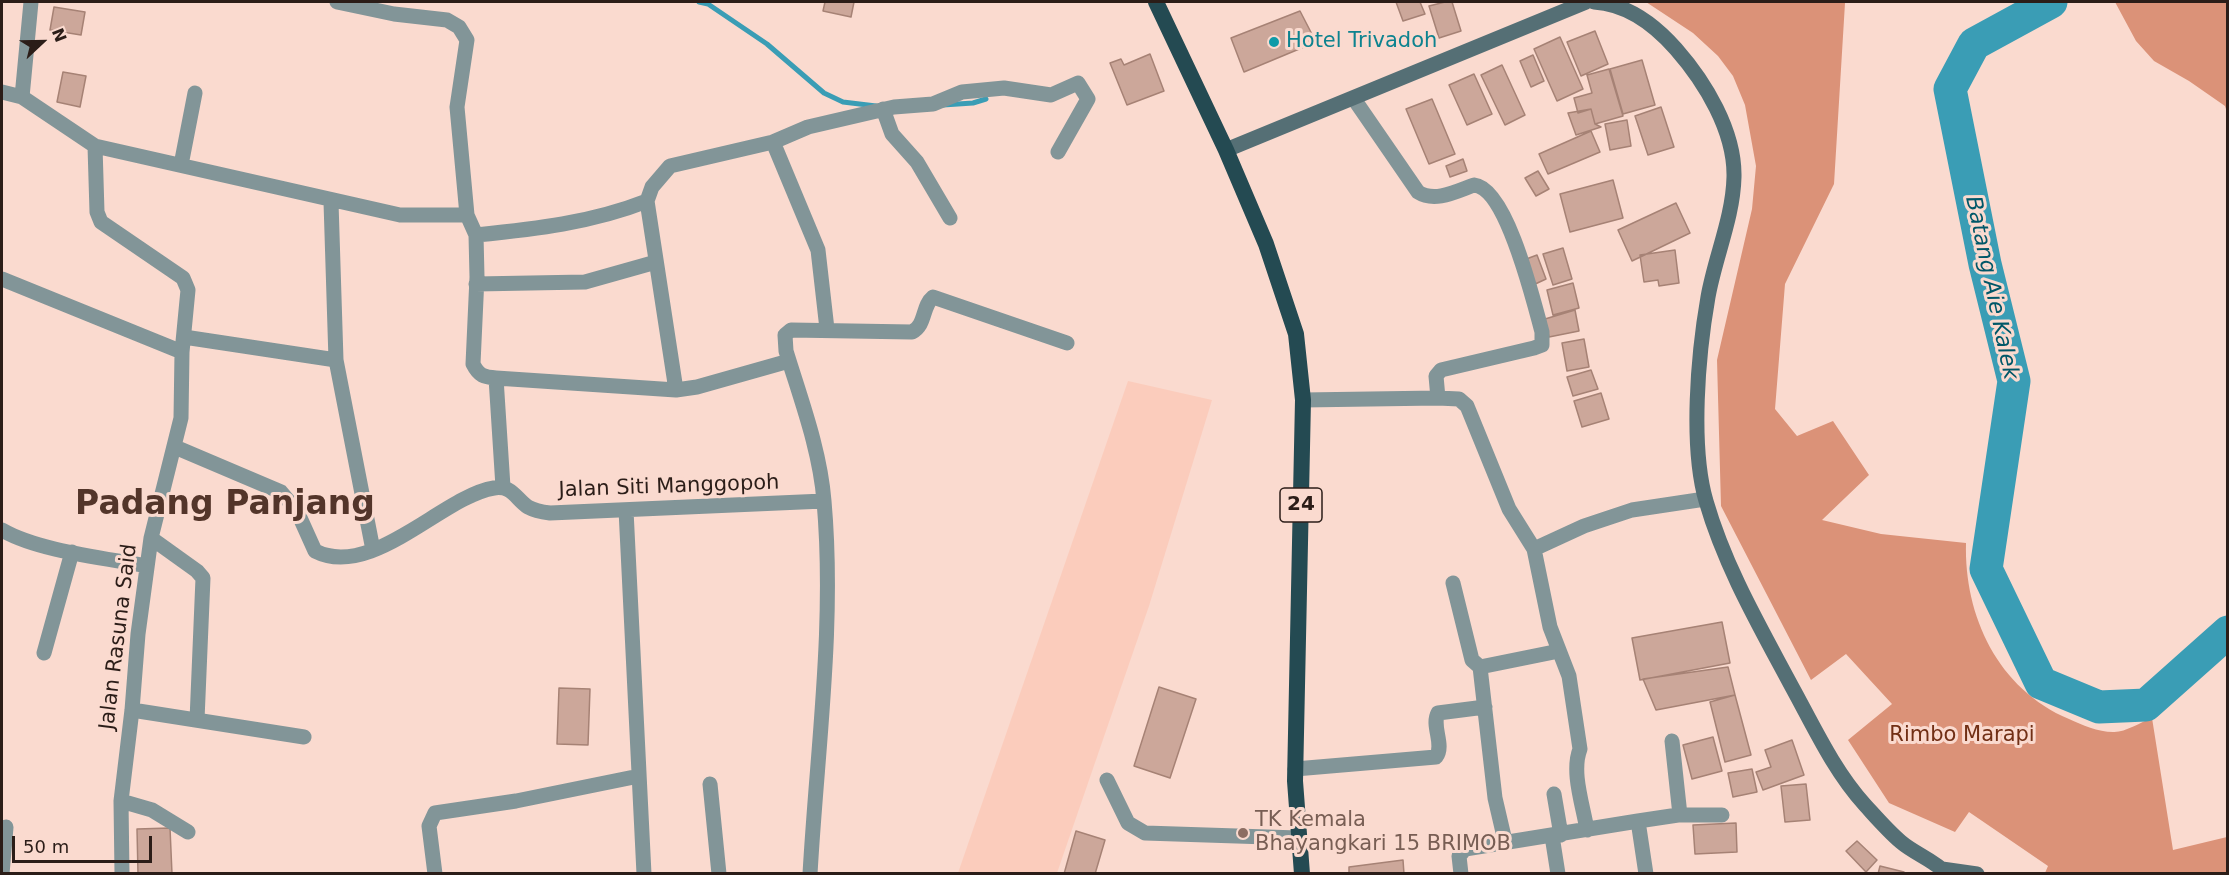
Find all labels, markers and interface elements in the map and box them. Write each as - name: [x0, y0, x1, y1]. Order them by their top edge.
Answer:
- north arrow: [12, 12, 72, 72]
- text: N: [48, 25, 70, 45]
- place label: Hotel Trivadoh: [1286, 29, 1437, 55]
- marker: Hotel Trivadoh: [1267, 35, 1281, 49]
- water label: Batang Aie Kalek: [1959, 194, 2023, 382]
- street label: Jalan Siti Manggopoh: [558, 471, 780, 503]
- district label: Padang Panjang: [75, 485, 375, 525]
- road number: 24: [1280, 488, 1322, 522]
- street label: Jalan Rasuna Said: [95, 543, 143, 731]
- park label: Rimbo Marapi: [1889, 723, 2035, 749]
- place label: TK Kemala Bhayangkari 15 BRIMOB: [1255, 808, 1511, 858]
- scale bar: [15, 824, 154, 862]
- marker: TK Kemala Bhayangkari 15 BRIMOB: [1236, 826, 1250, 840]
- text: 50 m: [23, 836, 69, 857]

